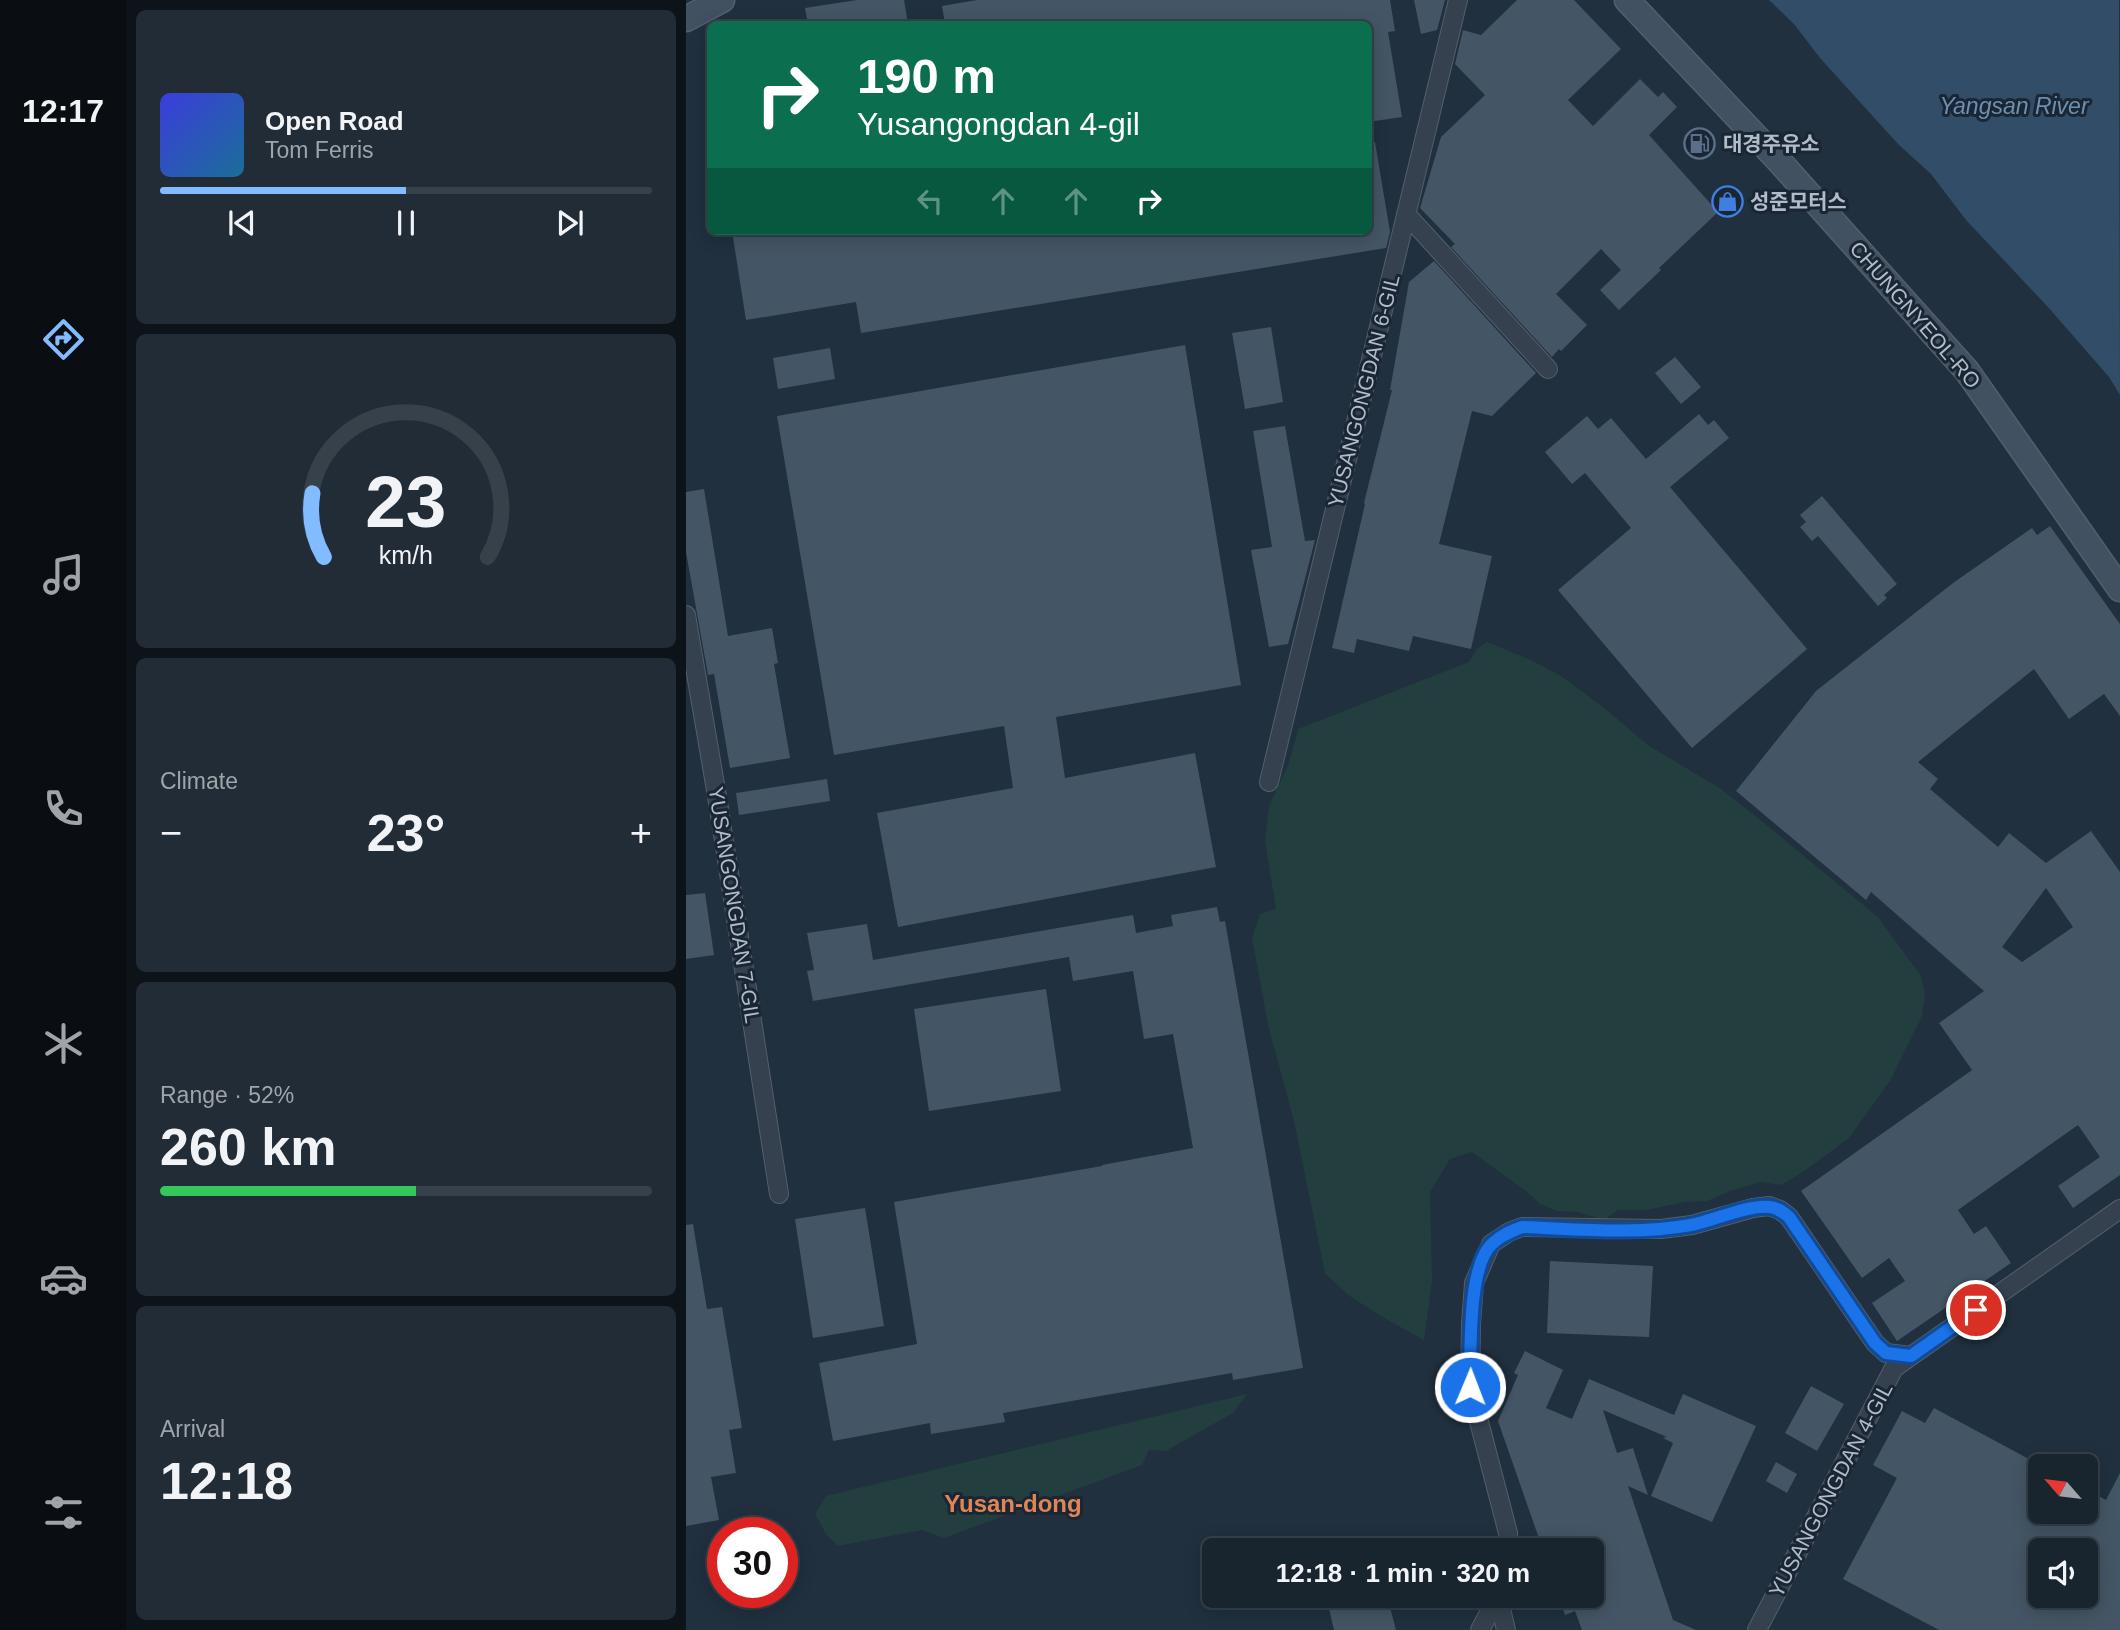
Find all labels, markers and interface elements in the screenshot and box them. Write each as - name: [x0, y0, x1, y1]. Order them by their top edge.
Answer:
- icon: right: [742, 49, 833, 140]
- text: 190 m: [857, 49, 996, 103]
- text: 12:17: [22, 93, 104, 129]
- water label: Yangsan River: [1939, 93, 2090, 119]
- text: Open Road: [265, 106, 404, 136]
- text: Yusangongdan 4-gil: [857, 106, 1140, 142]
- fuel station icon: 대경주유소: [1683, 127, 1717, 161]
- place label: 대경주유소: [1723, 132, 1820, 155]
- text: Tom Ferris: [265, 137, 374, 163]
- icon: left: [911, 182, 949, 220]
- icon: ahead: [984, 182, 1022, 220]
- icon: ahead: [1057, 182, 1095, 220]
- icon: right: [1130, 182, 1168, 220]
- shop icon: 성준모터스: [1710, 185, 1744, 219]
- place label: 성준모터스: [1750, 190, 1847, 213]
- icon: previous: [223, 204, 261, 242]
- icon: pause: [387, 204, 425, 242]
- icon: next: [551, 204, 589, 242]
- street label: CHUNGNYEOL-RO: [1845, 237, 1985, 393]
- street label: YUSANGONGDAN 6-GIL: [1323, 272, 1404, 510]
- icon: directions: [39, 315, 88, 364]
- text: 23: [366, 461, 446, 542]
- text: km/h: [379, 541, 433, 569]
- icon: music: [39, 550, 88, 599]
- text: Climate: [160, 768, 238, 794]
- icon: phone: [39, 784, 88, 833]
- street label: YUSANGONGDAN 7-GIL: [704, 785, 765, 1025]
- text: 23°: [367, 804, 445, 862]
- text: −: [160, 812, 182, 854]
- text: +: [630, 812, 652, 854]
- icon: climate: [39, 1019, 88, 1068]
- text: Range · 52%: [160, 1082, 294, 1108]
- text: 260 km: [160, 1118, 336, 1176]
- icon: car: [39, 1254, 88, 1303]
- pin: [1946, 1280, 2006, 1340]
- icon: arrive: [1957, 1291, 1995, 1329]
- position arrow: [1433, 1350, 1507, 1424]
- street label: YUSANGONGDAN 4-GIL: [1764, 1379, 1897, 1601]
- text: Arrival: [160, 1416, 225, 1442]
- text: 12:18: [160, 1452, 293, 1510]
- north arrow: [2028, 1454, 2098, 1524]
- map controls: [2028, 1454, 2098, 1608]
- icon: filters: [39, 1488, 88, 1537]
- district label: Yusan-dong: [944, 1490, 1082, 1517]
- speed limit sign: 30: [707, 1517, 798, 1608]
- button: sound: [2028, 1538, 2098, 1608]
- text: 12:18 · 1 min · 320 m: [1276, 1558, 1530, 1588]

